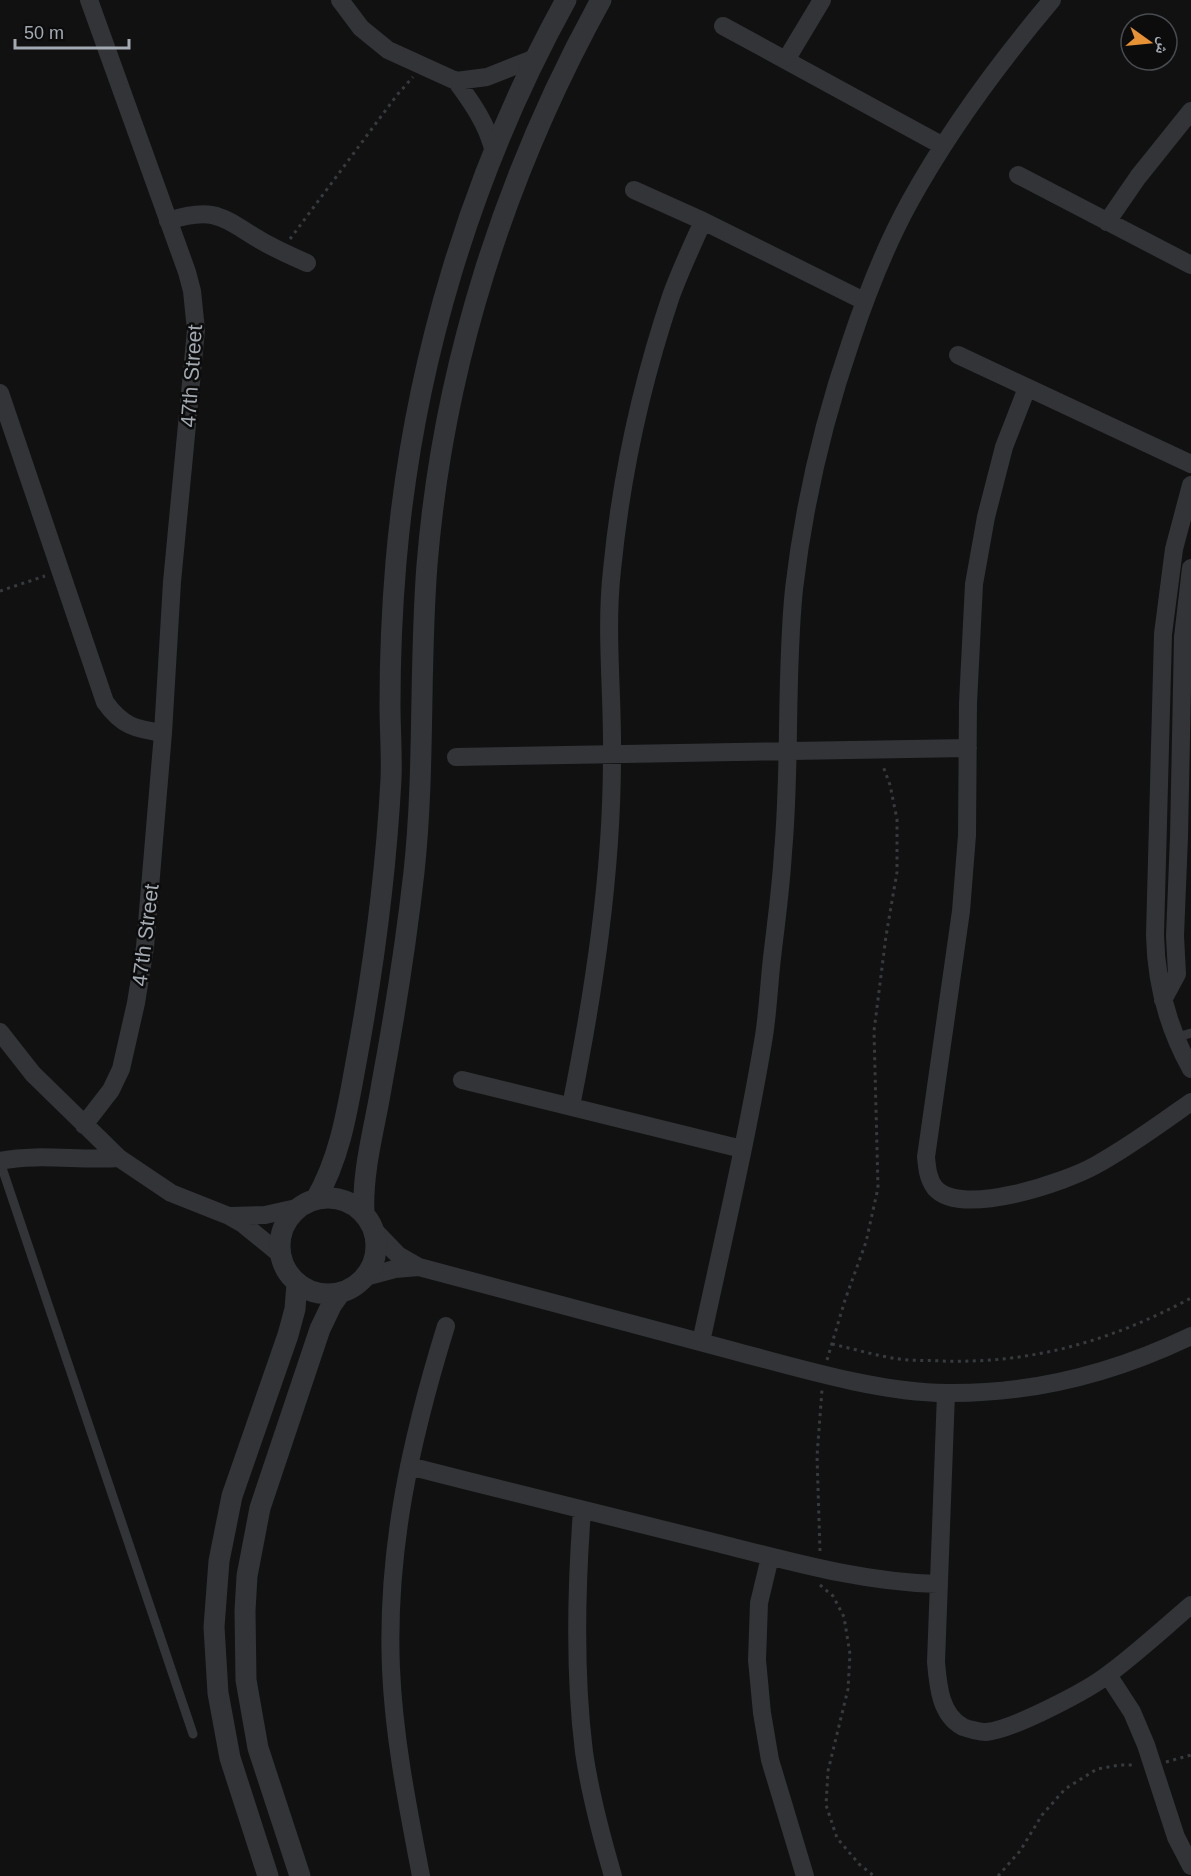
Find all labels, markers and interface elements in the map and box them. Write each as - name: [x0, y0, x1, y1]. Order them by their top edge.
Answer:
- scale bar: [15, 12, 129, 50]
- north arrow: [1119, 12, 1179, 72]
- text: 50 m: [24, 23, 64, 43]
- text: ش: [1152, 35, 1173, 56]
- street label: 47th Street: [176, 324, 206, 428]
- street label: 47th Street: [127, 882, 163, 987]

